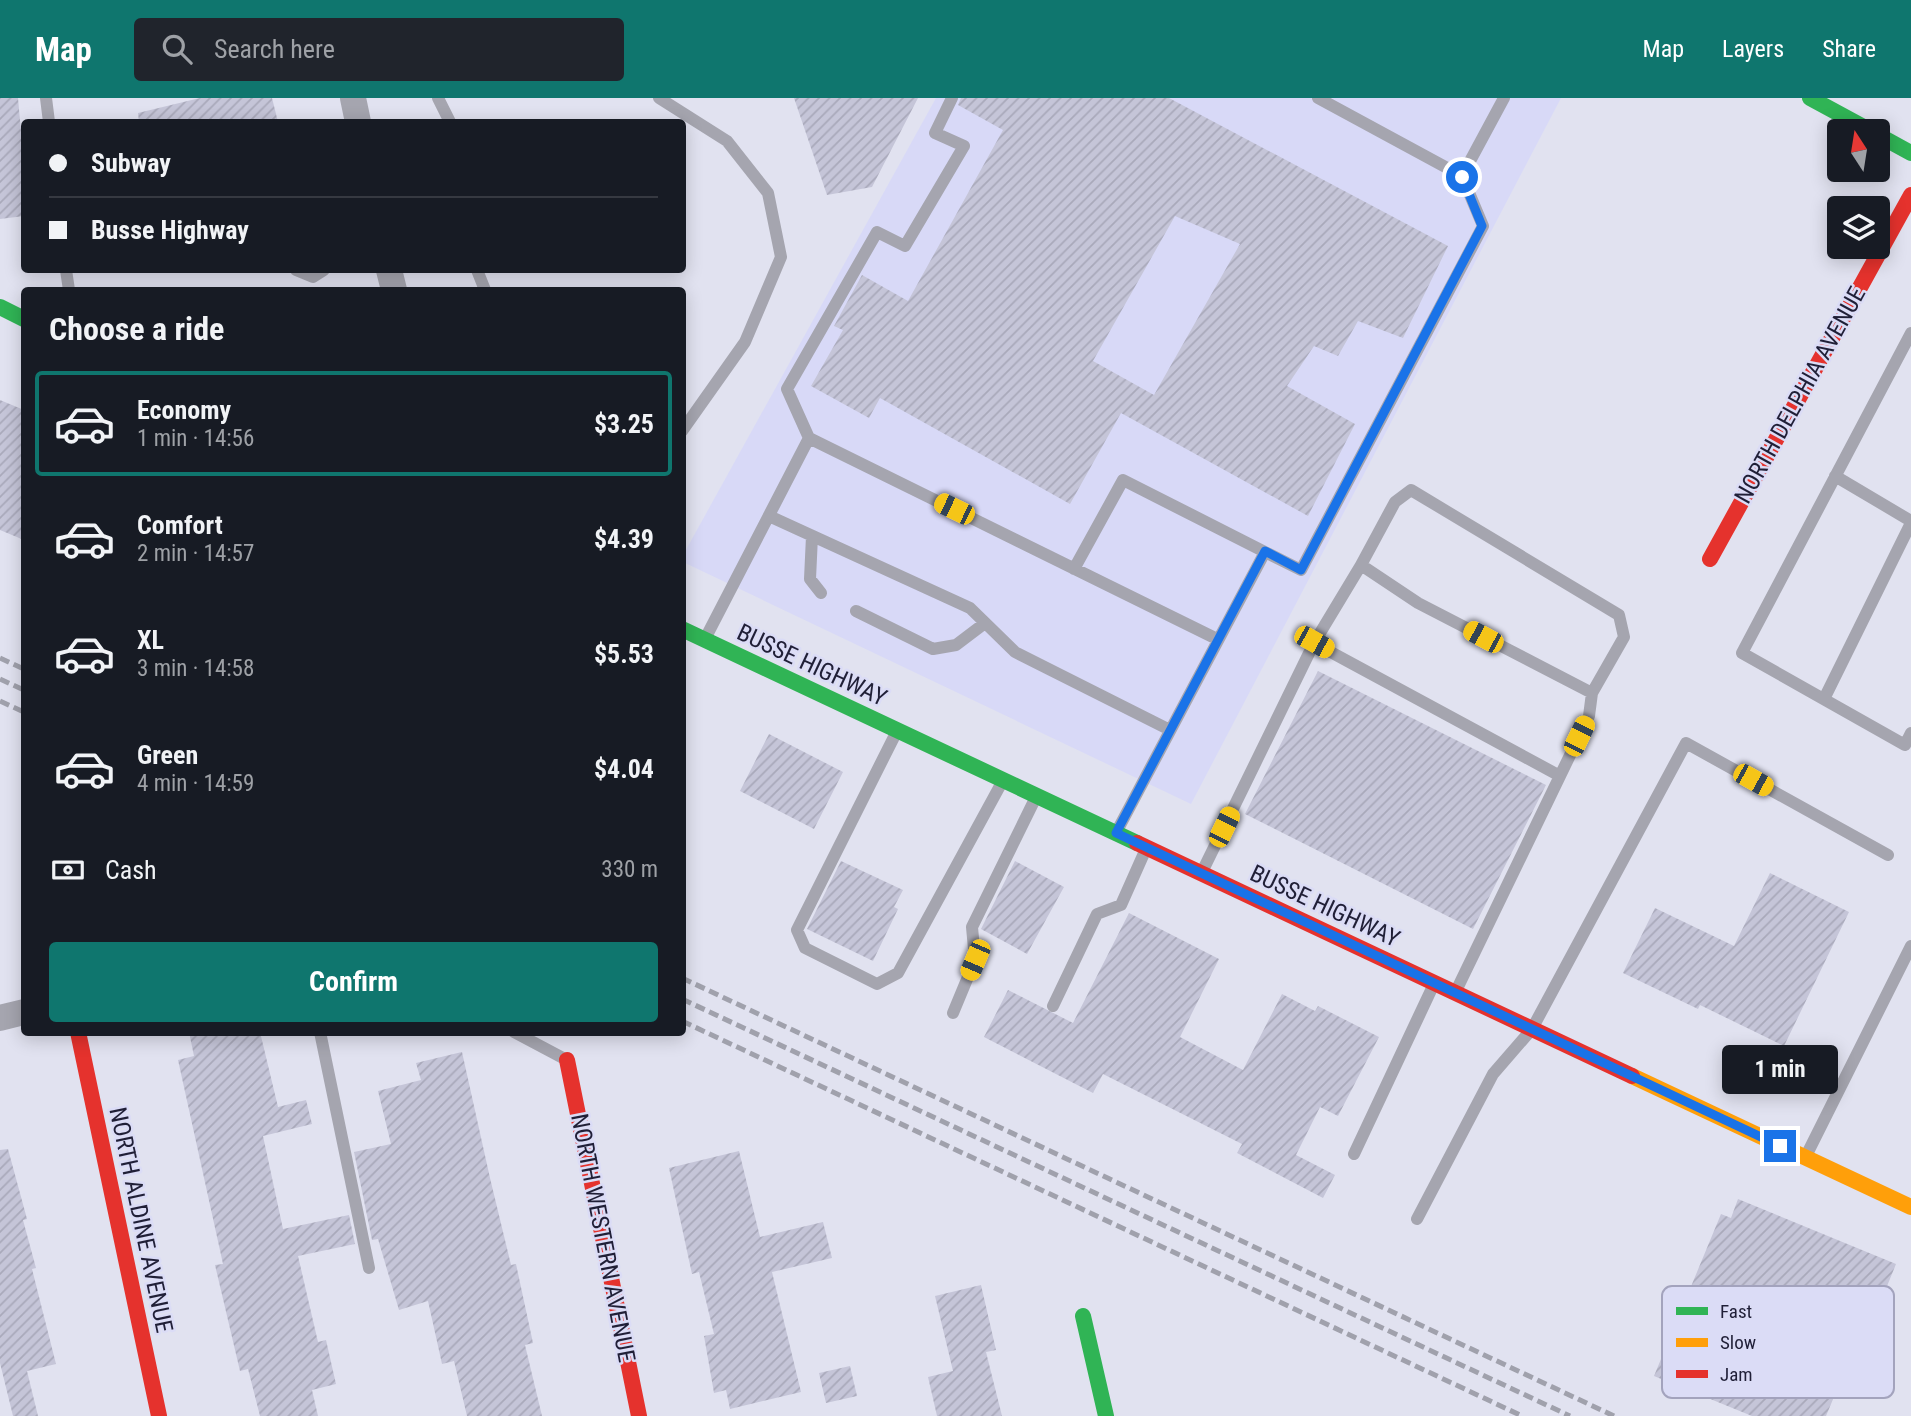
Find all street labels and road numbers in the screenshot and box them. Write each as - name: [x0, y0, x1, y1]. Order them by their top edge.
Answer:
- street label: NORTH DELPHIA AVENUE: [1729, 282, 1871, 508]
- street label: BUSSE HIGHWAY: [733, 618, 892, 712]
- street label: BUSSE HIGHWAY: [1246, 859, 1405, 953]
- street label: NORTH ALDINE AVENUE: [103, 1105, 179, 1335]
- street label: NORTH WESTERN AVENUE: [565, 1111, 641, 1365]

